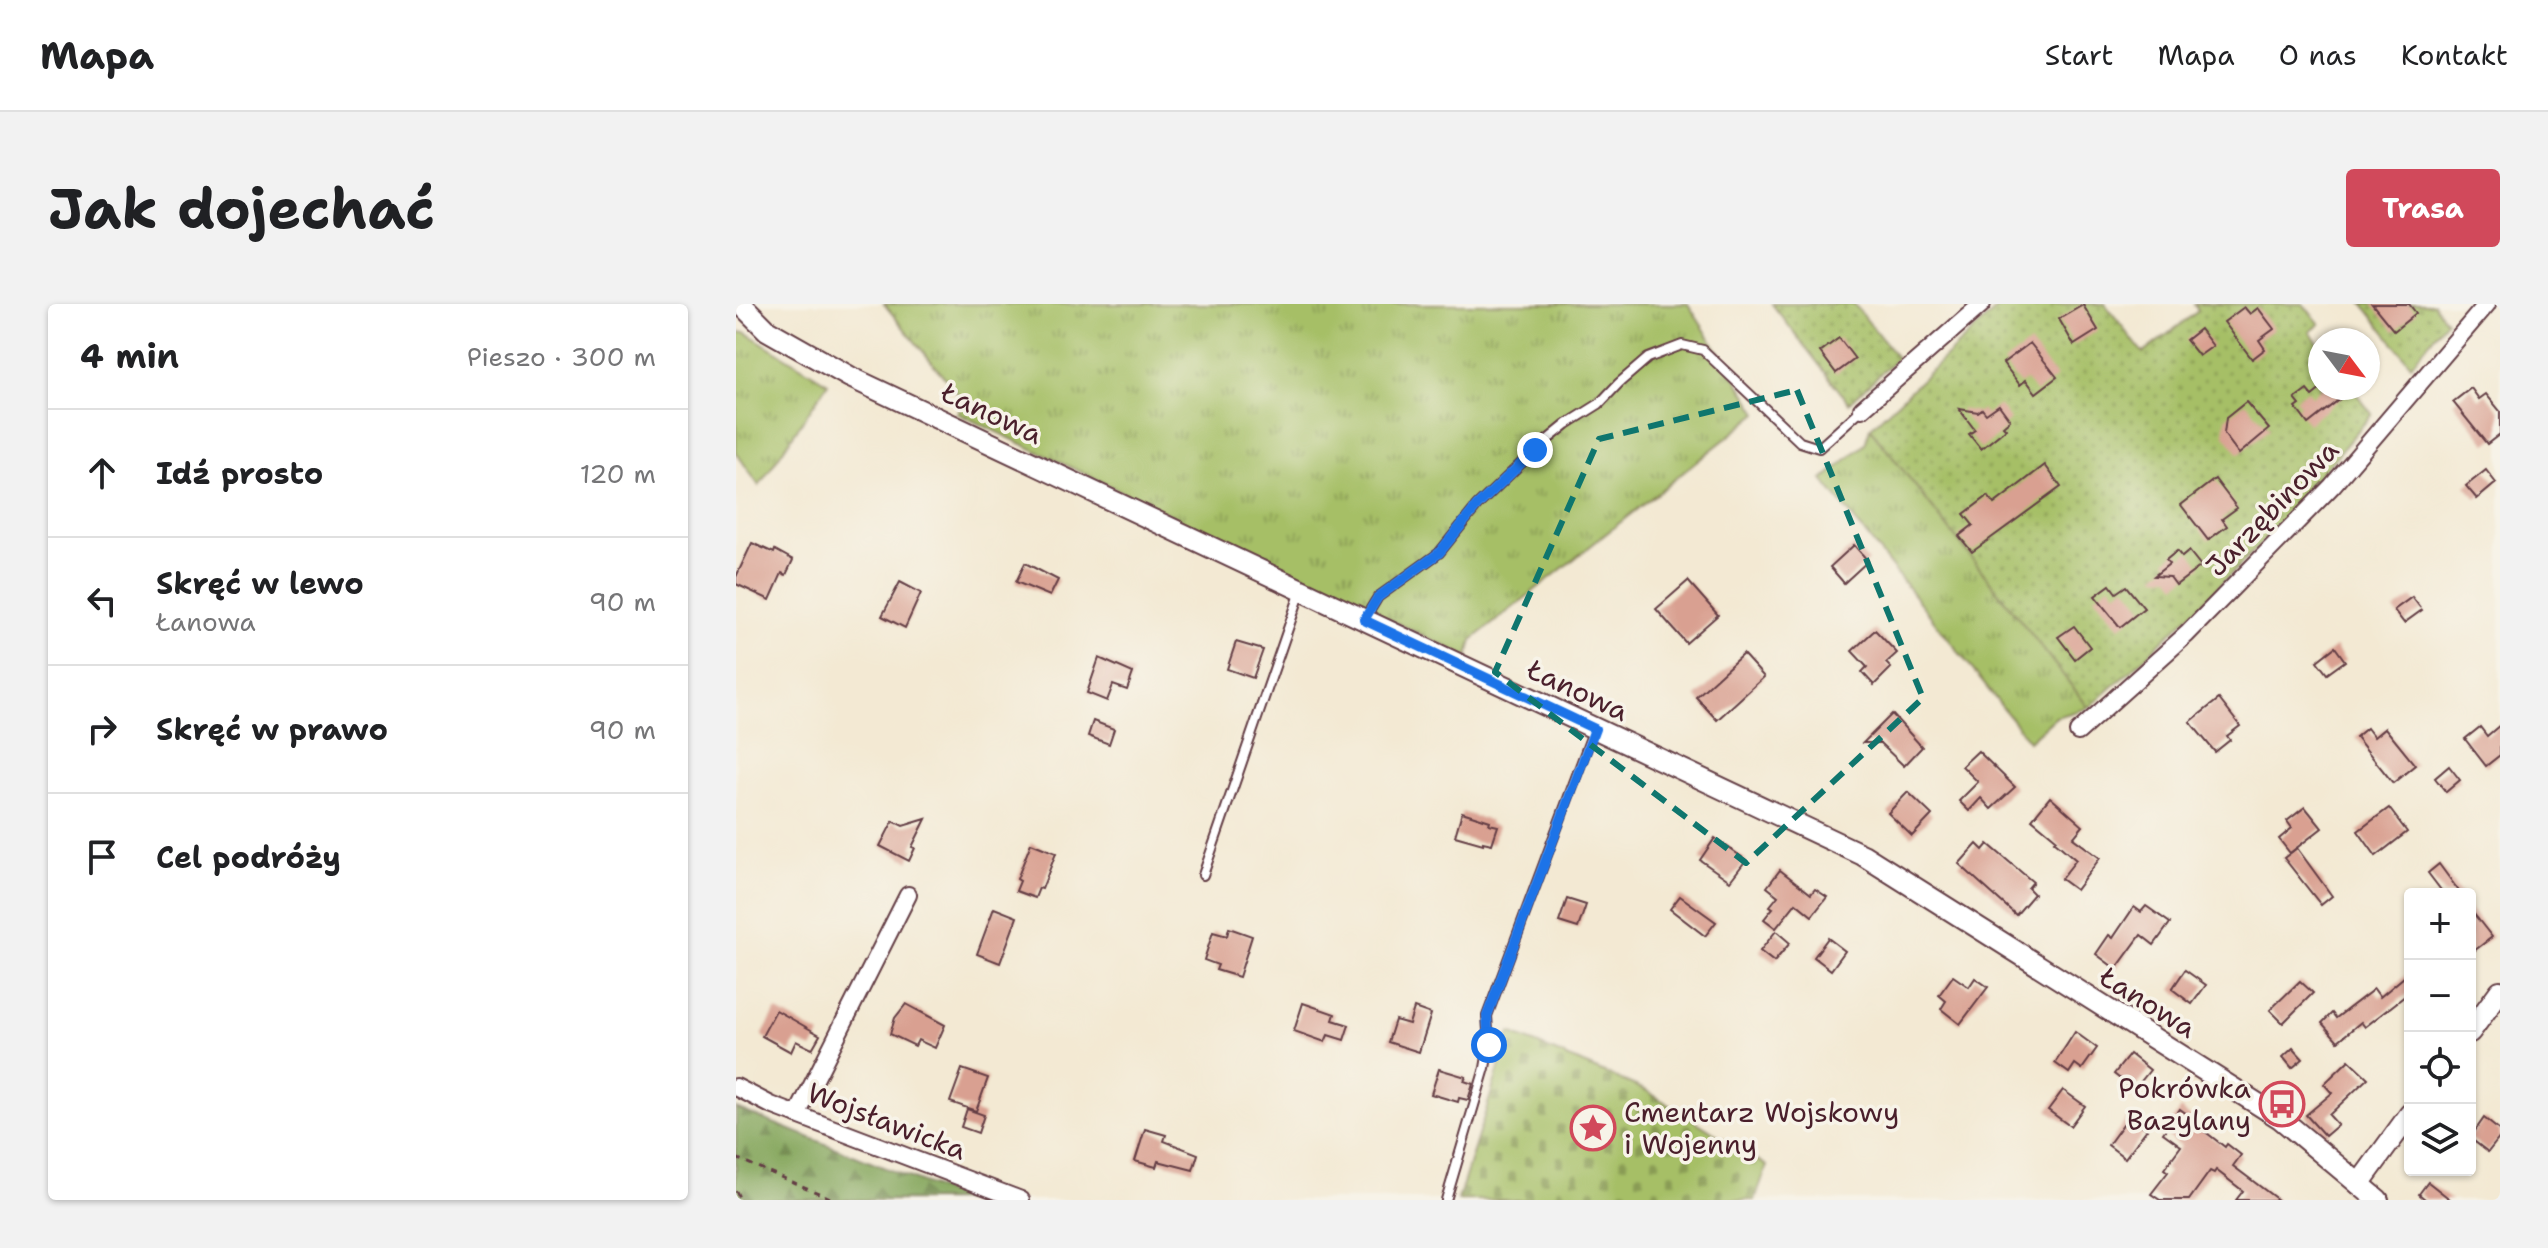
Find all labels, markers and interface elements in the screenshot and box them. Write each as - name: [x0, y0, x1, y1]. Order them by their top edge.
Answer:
- text: Mapa: [40, 30, 154, 81]
- text: Start: [2045, 36, 2113, 74]
- text: Mapa: [2157, 36, 2235, 74]
- text: O nas: [2279, 36, 2357, 74]
- text: Kontakt: [2401, 36, 2508, 74]
- button: Trasa: [2346, 169, 2500, 247]
- text: Jak dojechać: [48, 171, 435, 246]
- north arrow: [2308, 328, 2380, 400]
- text: 4 min: [80, 333, 179, 379]
- text: Pieszo · 300 m: [467, 339, 656, 374]
- street label: Łanowa: [934, 373, 1049, 453]
- street label: Jarzębinowa: [2197, 431, 2347, 585]
- route end: [1517, 432, 1553, 468]
- icon: ahead: [80, 451, 124, 495]
- text: Idź prosto: [156, 453, 323, 494]
- text: 120 m: [580, 456, 656, 491]
- text: Skręć w lewo: [156, 563, 364, 604]
- icon: left: [80, 579, 124, 623]
- text: 90 m: [589, 584, 656, 619]
- text: Łanowa: [156, 604, 256, 639]
- street label: Łanowa: [1520, 650, 1635, 730]
- icon: right: [80, 707, 124, 751]
- text: Skręć w prawo: [156, 709, 388, 750]
- text: 90 m: [589, 712, 656, 747]
- icon: arrive: [80, 835, 124, 879]
- text: Cel podróży: [156, 837, 341, 878]
- map controls: [2404, 888, 2476, 1176]
- button: +: [2404, 888, 2476, 960]
- street label: Łanowa: [2092, 957, 2204, 1047]
- button: −: [2404, 960, 2476, 1032]
- route start: [1471, 1027, 1507, 1063]
- button: locate: [2404, 1032, 2476, 1104]
- place label: Pokrówka Bazylany: [2118, 1069, 2251, 1139]
- street label: Wojsławicka: [802, 1073, 972, 1169]
- bus stop icon: Pokrówka Bazylany: [2258, 1080, 2306, 1128]
- place label: Cmentarz Wojskowy i Wojenny: [1624, 1093, 1899, 1163]
- place icon: Cmentarz Wojskowy i Wojenny: [1569, 1104, 1617, 1152]
- button: layers: [2404, 1104, 2476, 1176]

